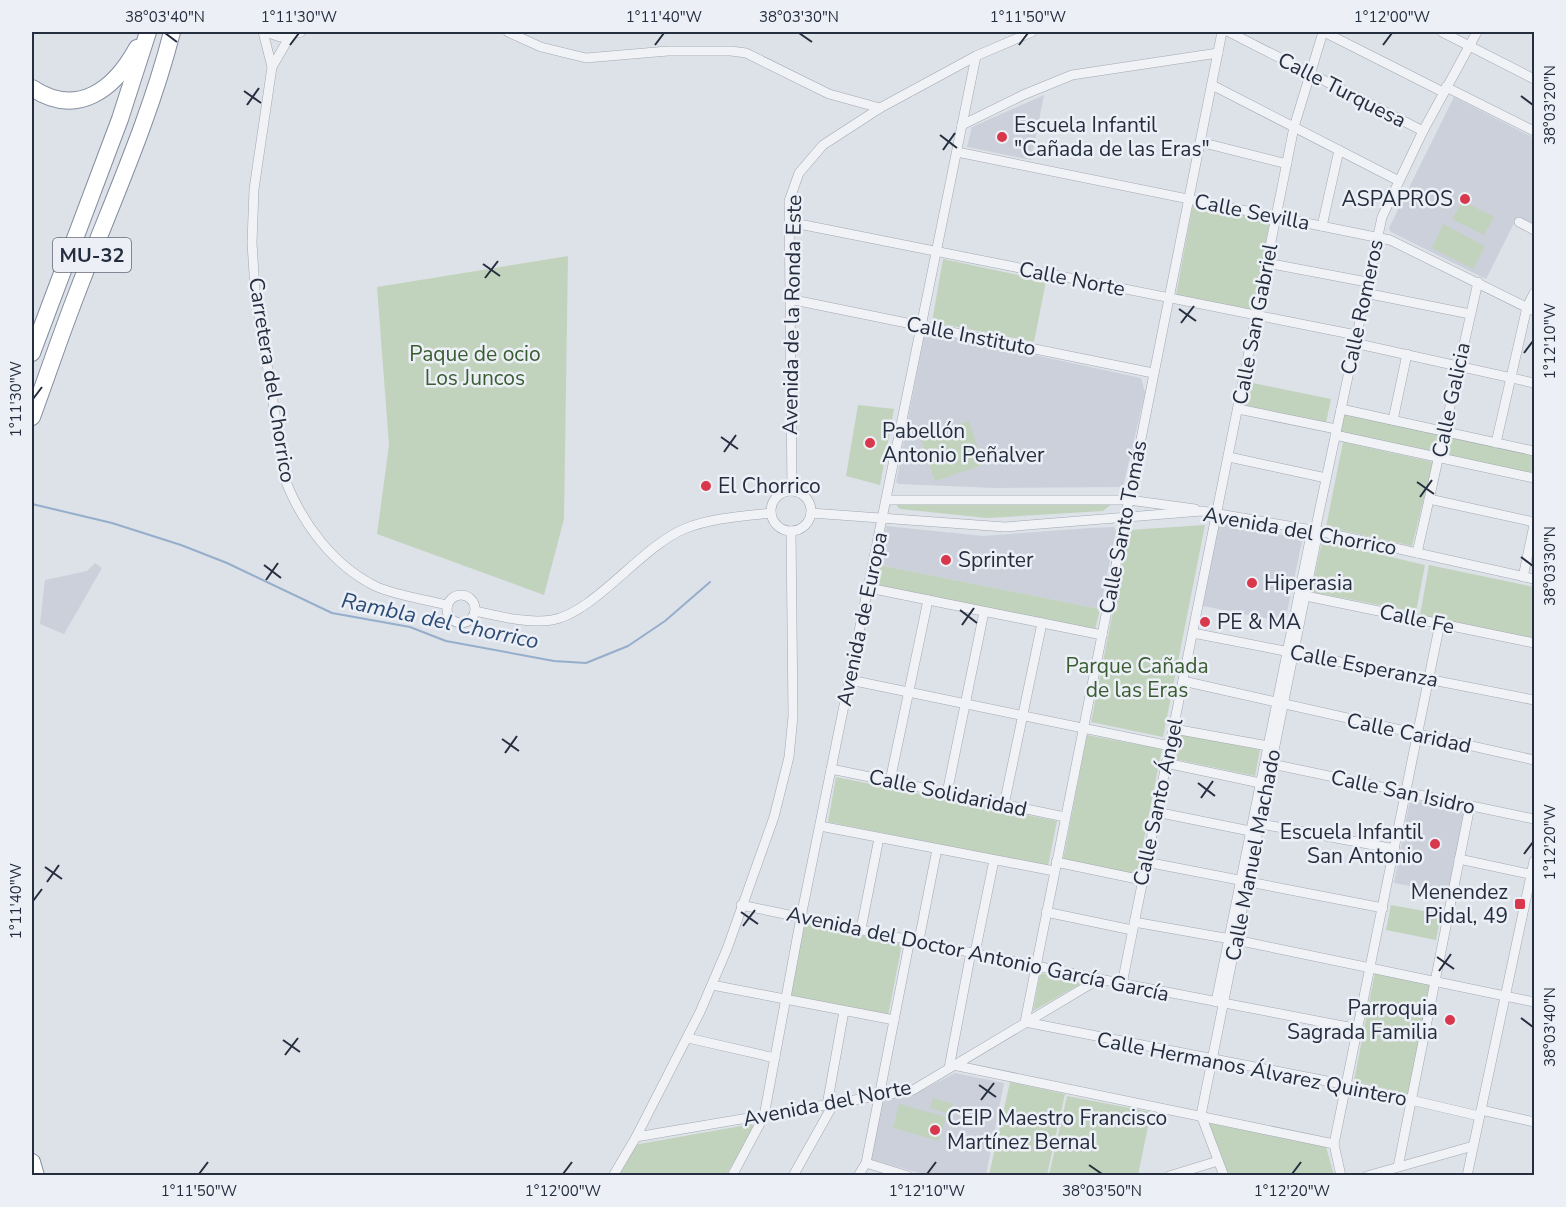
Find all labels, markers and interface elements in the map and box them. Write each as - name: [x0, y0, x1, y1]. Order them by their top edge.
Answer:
- text: 38°03'40"N: [125, 7, 205, 27]
- text: 1°11'30"W: [261, 7, 338, 27]
- text: 1°11'40"W: [626, 7, 703, 27]
- text: 38°03'30"N: [759, 7, 839, 27]
- text: 1°11'50"W: [990, 7, 1067, 27]
- text: 1°12'00"W: [1354, 7, 1431, 27]
- street label: Calle Turquesa: [1273, 46, 1411, 134]
- text: 38°03'20"N: [1540, 65, 1560, 145]
- place label: Escuela Infantil "Cañada de las Eras": [1014, 111, 1210, 163]
- marker: Escuela Infantil "Cañada de las Eras": [995, 130, 1009, 144]
- place label: ASPAPROS: [1342, 185, 1453, 213]
- street label: Calle Sevilla: [1192, 187, 1312, 237]
- marker: ASPAPROS: [1458, 192, 1472, 206]
- street label: Avenida de la Ronda Este: [776, 195, 808, 435]
- street label: Calle Romeros: [1334, 237, 1390, 377]
- road number: MU-32: [53, 238, 131, 272]
- street label: Calle San Gabriel: [1226, 240, 1284, 407]
- street label: Calle Norte: [1017, 255, 1127, 303]
- street label: Carretera del Chorrico: [242, 275, 302, 485]
- text: 1°12'10"W: [1540, 302, 1560, 379]
- street label: Calle Instituto: [904, 310, 1038, 362]
- park label: Paque de ocio Los Juncos: [409, 340, 541, 392]
- street label: Calle Galicia: [1425, 340, 1477, 460]
- text: 1°11'30"W: [6, 360, 26, 437]
- place label: Pabellón Antonio Peñalver: [882, 417, 1045, 469]
- marker: Pabellón Antonio Peñalver: [863, 436, 877, 450]
- street label: Calle Santo Tomás: [1092, 438, 1154, 616]
- place label: El Chorrico: [718, 472, 821, 500]
- marker: El Chorrico: [699, 479, 713, 493]
- street label: Avenida del Chorrico: [1201, 500, 1399, 562]
- text: 38°03'30"N: [1540, 526, 1560, 606]
- street label: Avenida de Europa: [830, 529, 894, 709]
- place label: Sprinter: [958, 546, 1034, 574]
- marker: Sprinter: [939, 553, 953, 567]
- place label: Hiperasia: [1264, 569, 1353, 597]
- marker: Hiperasia: [1245, 576, 1259, 590]
- water label: Rambla del Chorrico: [339, 585, 541, 657]
- street label: Calle Fe: [1377, 597, 1457, 641]
- place label: PE & MA: [1217, 608, 1301, 636]
- marker: PE & MA: [1198, 615, 1212, 629]
- street label: Calle Esperanza: [1287, 638, 1441, 694]
- park label: Parque Cañada de las Eras: [1065, 652, 1209, 704]
- street label: Calle Caridad: [1344, 706, 1474, 760]
- street label: Calle Santo Ángel: [1127, 715, 1190, 889]
- street label: Calle Manuel Machado: [1219, 747, 1287, 963]
- street label: Calle Solidaridad: [866, 763, 1030, 823]
- street label: Calle San Isidro: [1328, 763, 1478, 821]
- text: 1°12'20"W: [1540, 803, 1560, 880]
- place label: Escuela Infantil San Antonio: [1280, 818, 1424, 870]
- marker: Escuela Infantil San Antonio: [1428, 837, 1442, 851]
- text: 1°11'40"W: [6, 862, 26, 939]
- place label: Menendez Pidal, 49: [1411, 878, 1508, 930]
- marker: Menendez Pidal, 49: [1513, 897, 1527, 911]
- street label: Avenida del Doctor Antonio García García: [784, 900, 1172, 1008]
- text: 38°03'40"N: [1540, 987, 1560, 1067]
- place label: Parroquia Sagrada Familia: [1287, 994, 1438, 1046]
- marker: Parroquia Sagrada Familia: [1443, 1013, 1457, 1027]
- street label: Calle Hermanos Álvarez Quintero: [1094, 1025, 1410, 1113]
- street label: Avenida del Norte: [740, 1073, 914, 1133]
- place label: CEIP Maestro Francisco Martínez Bernal: [947, 1104, 1167, 1156]
- marker: CEIP Maestro Francisco Martínez Bernal: [928, 1123, 942, 1137]
- text: 1°11'50"W: [161, 1181, 238, 1201]
- text: 1°12'00"W: [525, 1181, 602, 1201]
- text: 1°12'10"W: [889, 1181, 966, 1201]
- text: 38°03'50"N: [1062, 1181, 1142, 1201]
- text: 1°12'20"W: [1254, 1181, 1331, 1201]

